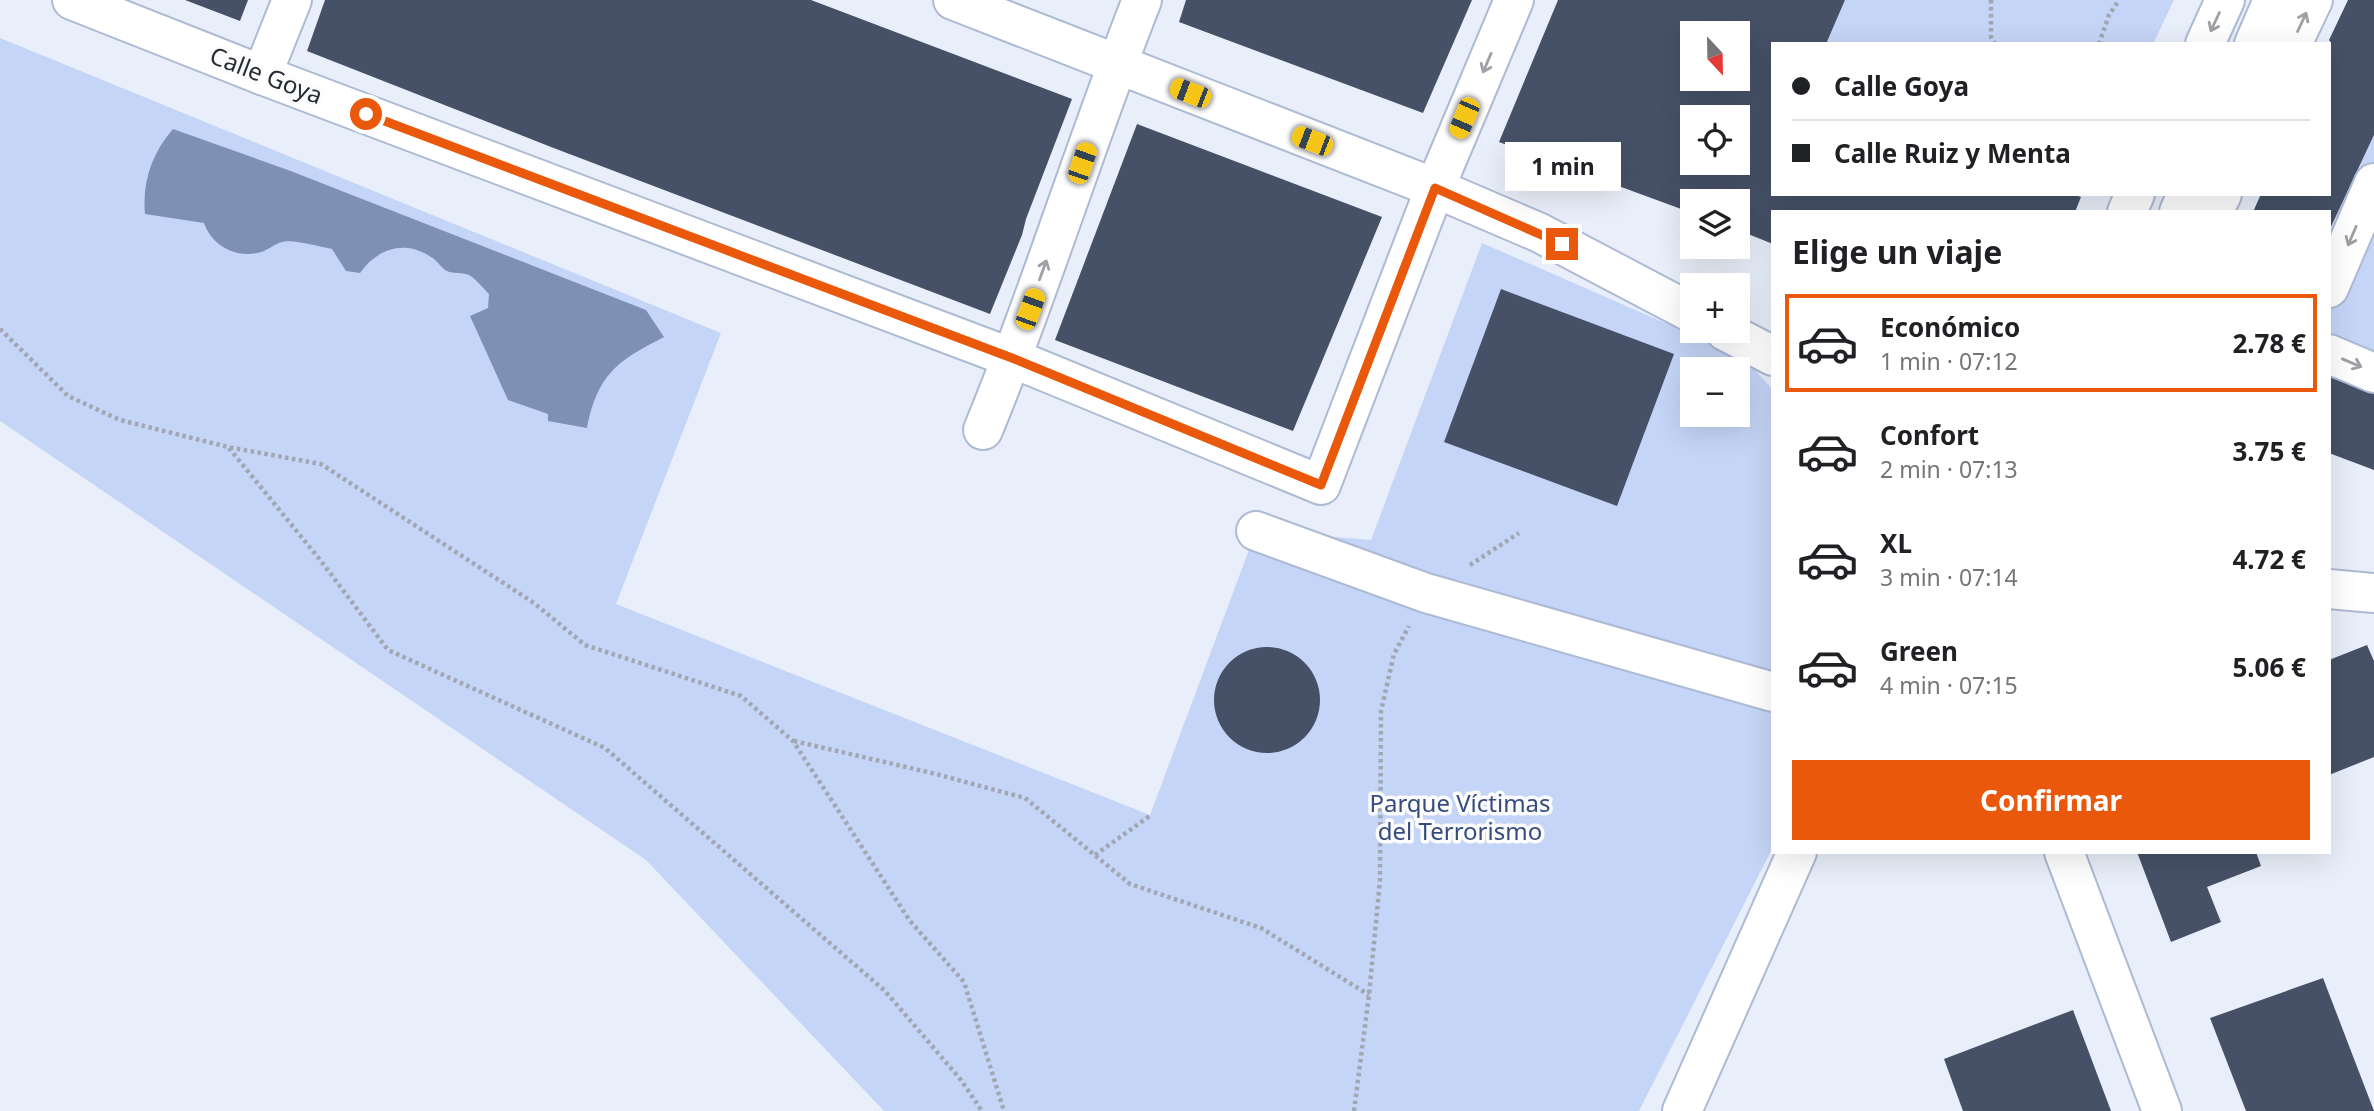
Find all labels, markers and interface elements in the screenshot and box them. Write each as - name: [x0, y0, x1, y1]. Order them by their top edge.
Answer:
- one-way arrow: [2208, 11, 2221, 32]
- one-way arrow: [2296, 12, 2310, 33]
- north arrow: [1680, 21, 1750, 91]
- map controls: [1680, 21, 1750, 427]
- street label: Calle Goya: [206, 38, 328, 111]
- one-way arrow: [1480, 52, 1493, 73]
- text: Calle Goya: [1834, 68, 1969, 104]
- car: [1167, 76, 1214, 110]
- car: [1447, 95, 1482, 141]
- route start: [350, 98, 382, 130]
- button: locate: [1680, 105, 1750, 175]
- car: [1289, 124, 1336, 158]
- text: Calle Ruiz y Menta: [1834, 135, 2071, 171]
- car: [1066, 140, 1099, 186]
- callout: 1 min: [1504, 142, 1620, 191]
- text: 1 min: [1531, 150, 1595, 182]
- button: layers: [1680, 189, 1750, 259]
- one-way arrow: [2344, 224, 2357, 246]
- route end: [1546, 228, 1578, 260]
- text: Elige un viaje: [1792, 230, 2002, 273]
- one-way arrow: [1038, 260, 1051, 282]
- button: +: [1680, 273, 1750, 343]
- car: [1013, 286, 1048, 332]
- text: Económico: [1880, 309, 2020, 345]
- icon: car: [1796, 312, 1859, 375]
- text: 2.78 €: [2232, 325, 2306, 361]
- text: 1 min · 07:12: [1880, 345, 2018, 377]
- button: −: [1680, 357, 1750, 427]
- one-way arrow: [2340, 358, 2362, 371]
- text: Confort: [1880, 417, 1979, 453]
- icon: car: [1796, 420, 1859, 483]
- text: 3.75 €: [2232, 433, 2306, 469]
- text: 2 min · 07:13: [1880, 453, 2018, 485]
- text: XL: [1880, 525, 1912, 561]
- icon: car: [1796, 528, 1859, 591]
- text: 4.72 €: [2232, 541, 2306, 577]
- text: 3 min · 07:14: [1880, 561, 2018, 593]
- text: Green: [1880, 633, 1958, 669]
- icon: car: [1796, 636, 1859, 699]
- text: 5.06 €: [2232, 649, 2306, 685]
- text: 4 min · 07:15: [1880, 669, 2018, 701]
- button: Confirmar: [1792, 760, 2310, 840]
- park label: Parque Víctimas del Terrorismo: [1369, 786, 1551, 847]

